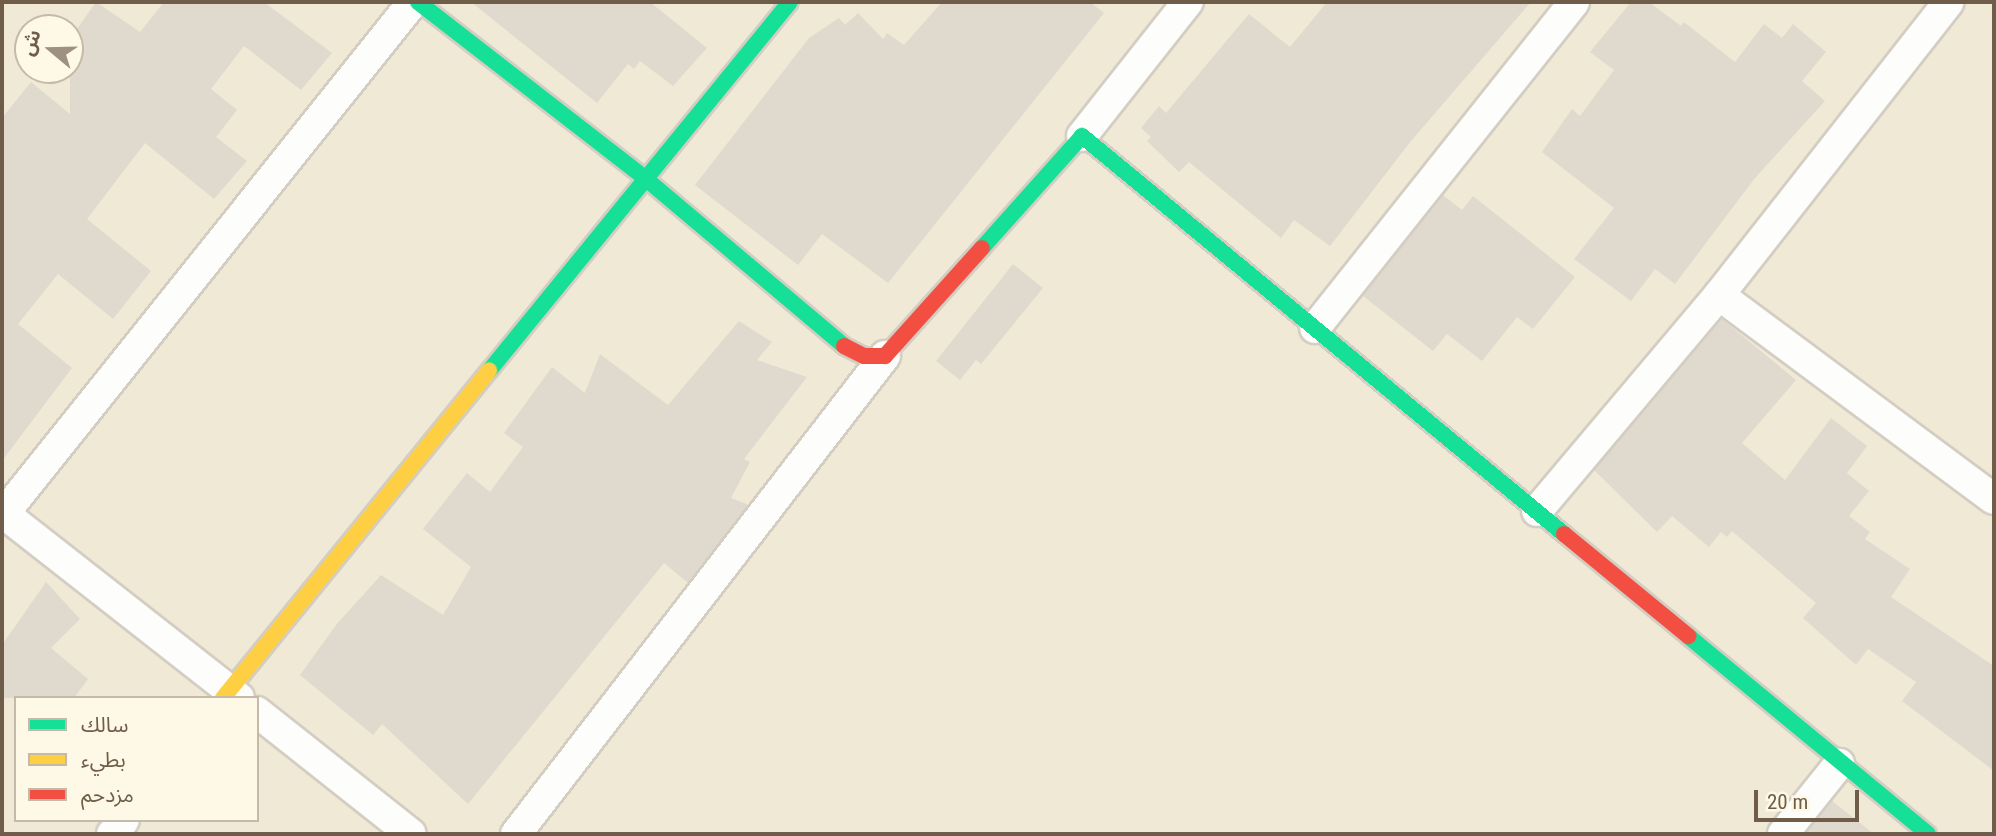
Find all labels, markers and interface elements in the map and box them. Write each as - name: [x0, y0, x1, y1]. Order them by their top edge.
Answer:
- north arrow: [14, 14, 84, 84]
- text: ش: [15, 27, 46, 59]
- legend: [14, 696, 259, 822]
- text: سالك: [81, 713, 128, 737]
- text: بطيء: [81, 748, 126, 772]
- scale bar: [1758, 776, 1863, 820]
- text: مزدحم: [81, 783, 134, 807]
- text: 20 m: [1767, 790, 1808, 814]

